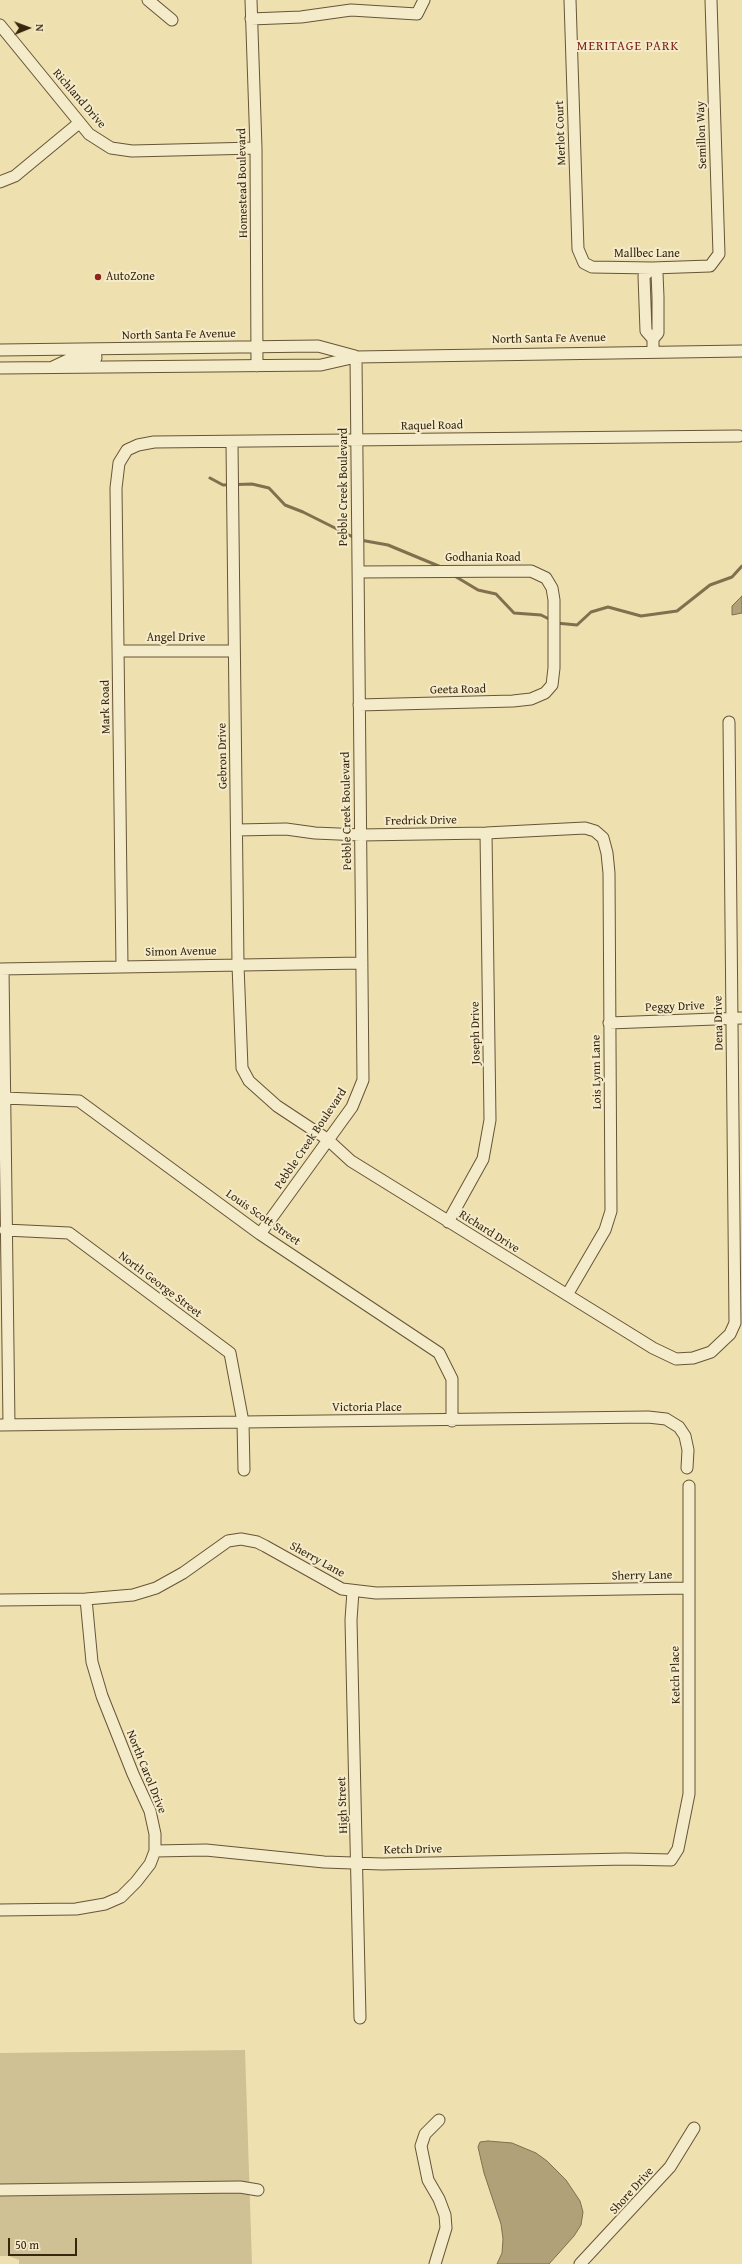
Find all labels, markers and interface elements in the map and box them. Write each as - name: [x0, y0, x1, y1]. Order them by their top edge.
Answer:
- north arrow: [8, 8, 48, 48]
- text: N: [32, 24, 48, 32]
- district label: MERITAGE PARK: [577, 39, 679, 55]
- street label: Richland Drive: [49, 66, 109, 132]
- street label: Merlot Court: [553, 100, 569, 166]
- street label: Semillon Way: [694, 101, 710, 169]
- street label: Homestead Boulevard: [235, 128, 251, 238]
- street label: Mallbec Lane: [614, 247, 680, 261]
- place label: AutoZone: [106, 270, 155, 284]
- marker: AutoZone: [93, 272, 103, 282]
- street label: North Santa Fe Avenue: [122, 327, 236, 343]
- street label: North Santa Fe Avenue: [492, 331, 606, 347]
- street label: Raquel Road: [401, 418, 463, 434]
- street label: Pebble Creek Boulevard: [337, 428, 351, 546]
- street label: Godhania Road: [445, 551, 521, 565]
- street label: Angel Drive: [147, 631, 205, 645]
- street label: Mark Road: [98, 680, 114, 734]
- street label: Geeta Road: [430, 682, 486, 698]
- street label: Gebron Drive: [215, 723, 231, 789]
- street label: Pebble Creek Boulevard: [339, 752, 355, 870]
- street label: Fredrick Drive: [385, 813, 457, 829]
- street label: Simon Avenue: [145, 944, 217, 960]
- street label: Dena Drive: [711, 995, 727, 1051]
- street label: Peggy Drive: [645, 999, 705, 1015]
- street label: Joseph Drive: [468, 1001, 484, 1065]
- street label: Lois Lynn Lane: [589, 1035, 605, 1109]
- street label: Pebble Creek Boulevard: [272, 1086, 350, 1192]
- street label: Louis Scott Street: [223, 1187, 303, 1249]
- street label: Richard Drive: [456, 1208, 522, 1256]
- street label: North George Street: [115, 1249, 205, 1321]
- street label: Victoria Place: [332, 1401, 402, 1415]
- street label: Sherry Lane: [287, 1539, 347, 1581]
- street label: Sherry Lane: [612, 1568, 672, 1584]
- street label: Ketch Place: [668, 1646, 684, 1704]
- street label: North Carol Drive: [123, 1728, 169, 1816]
- street label: High Street: [335, 1776, 351, 1834]
- street label: Ketch Drive: [384, 1842, 442, 1858]
- street label: Shore Drive: [607, 2164, 657, 2218]
- scale bar: [10, 2230, 79, 2256]
- text: 50 m: [15, 2236, 39, 2253]

